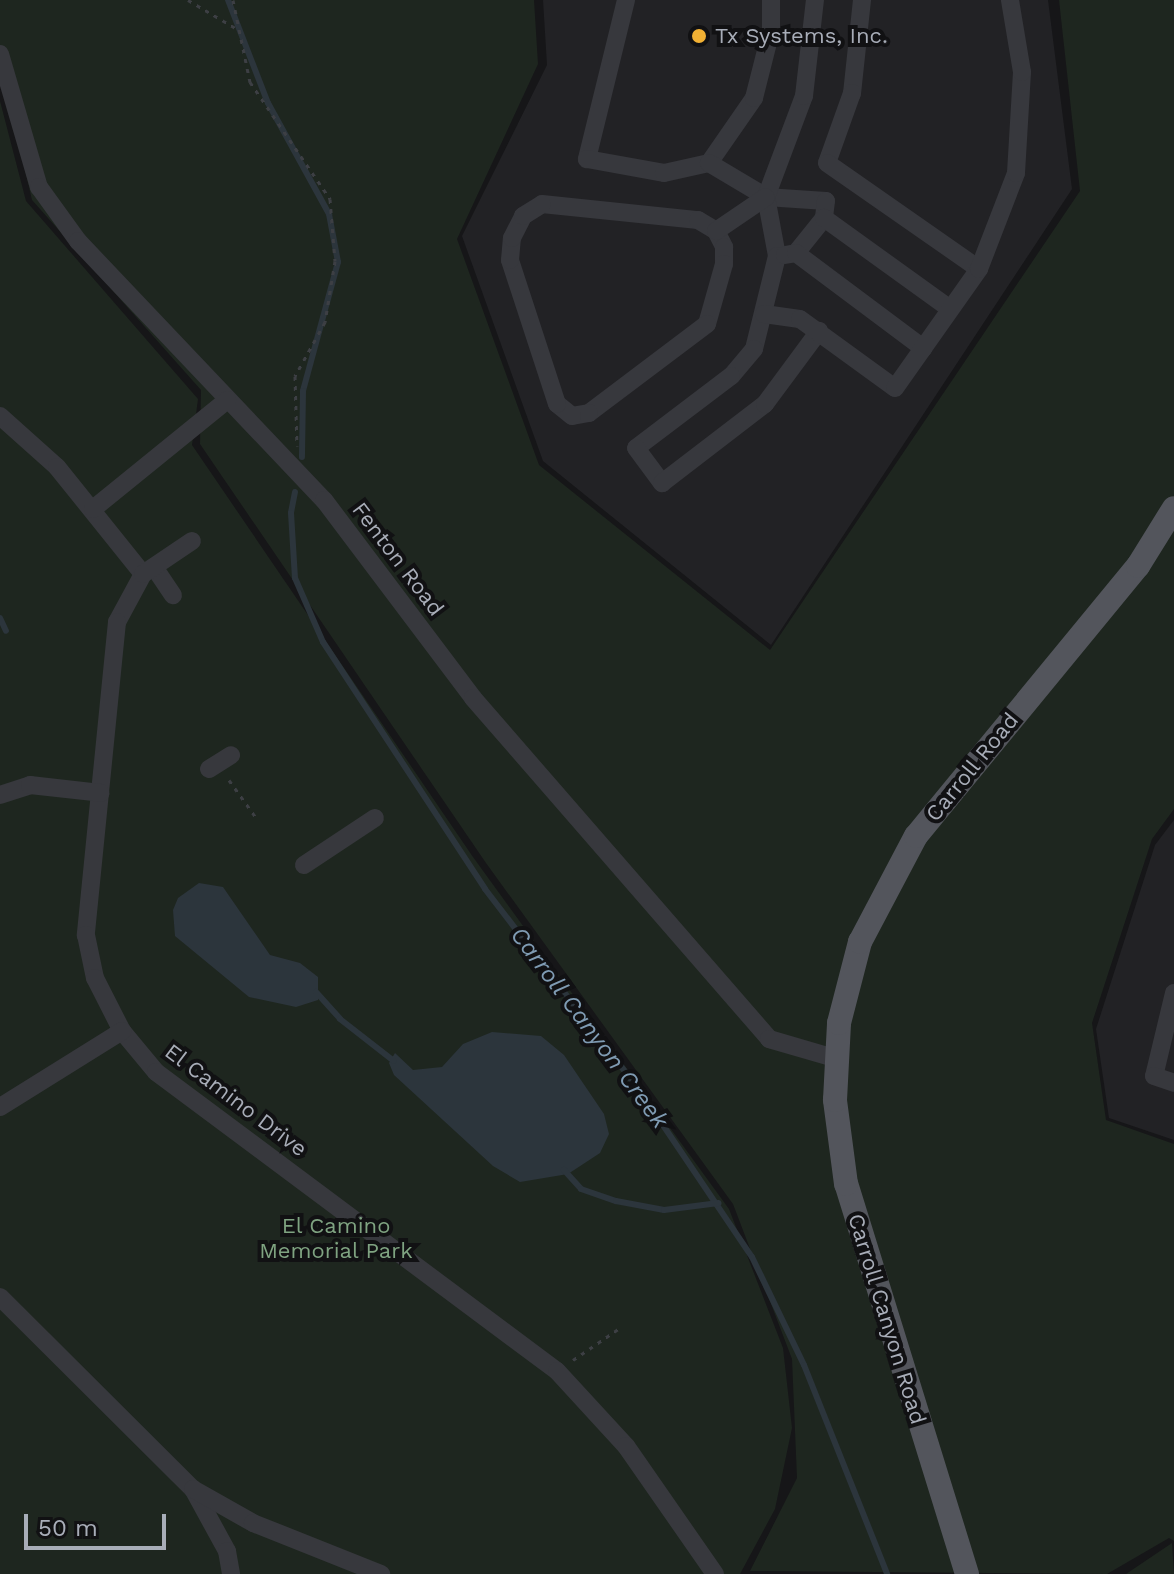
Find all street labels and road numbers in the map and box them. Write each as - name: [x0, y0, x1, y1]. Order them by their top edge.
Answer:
- street label: Fenton Road: [347, 497, 449, 621]
- street label: Carroll Road: [920, 707, 1024, 827]
- street label: El Camino Drive: [160, 1038, 312, 1162]
- street label: Carroll Canyon Road: [842, 1210, 932, 1428]

